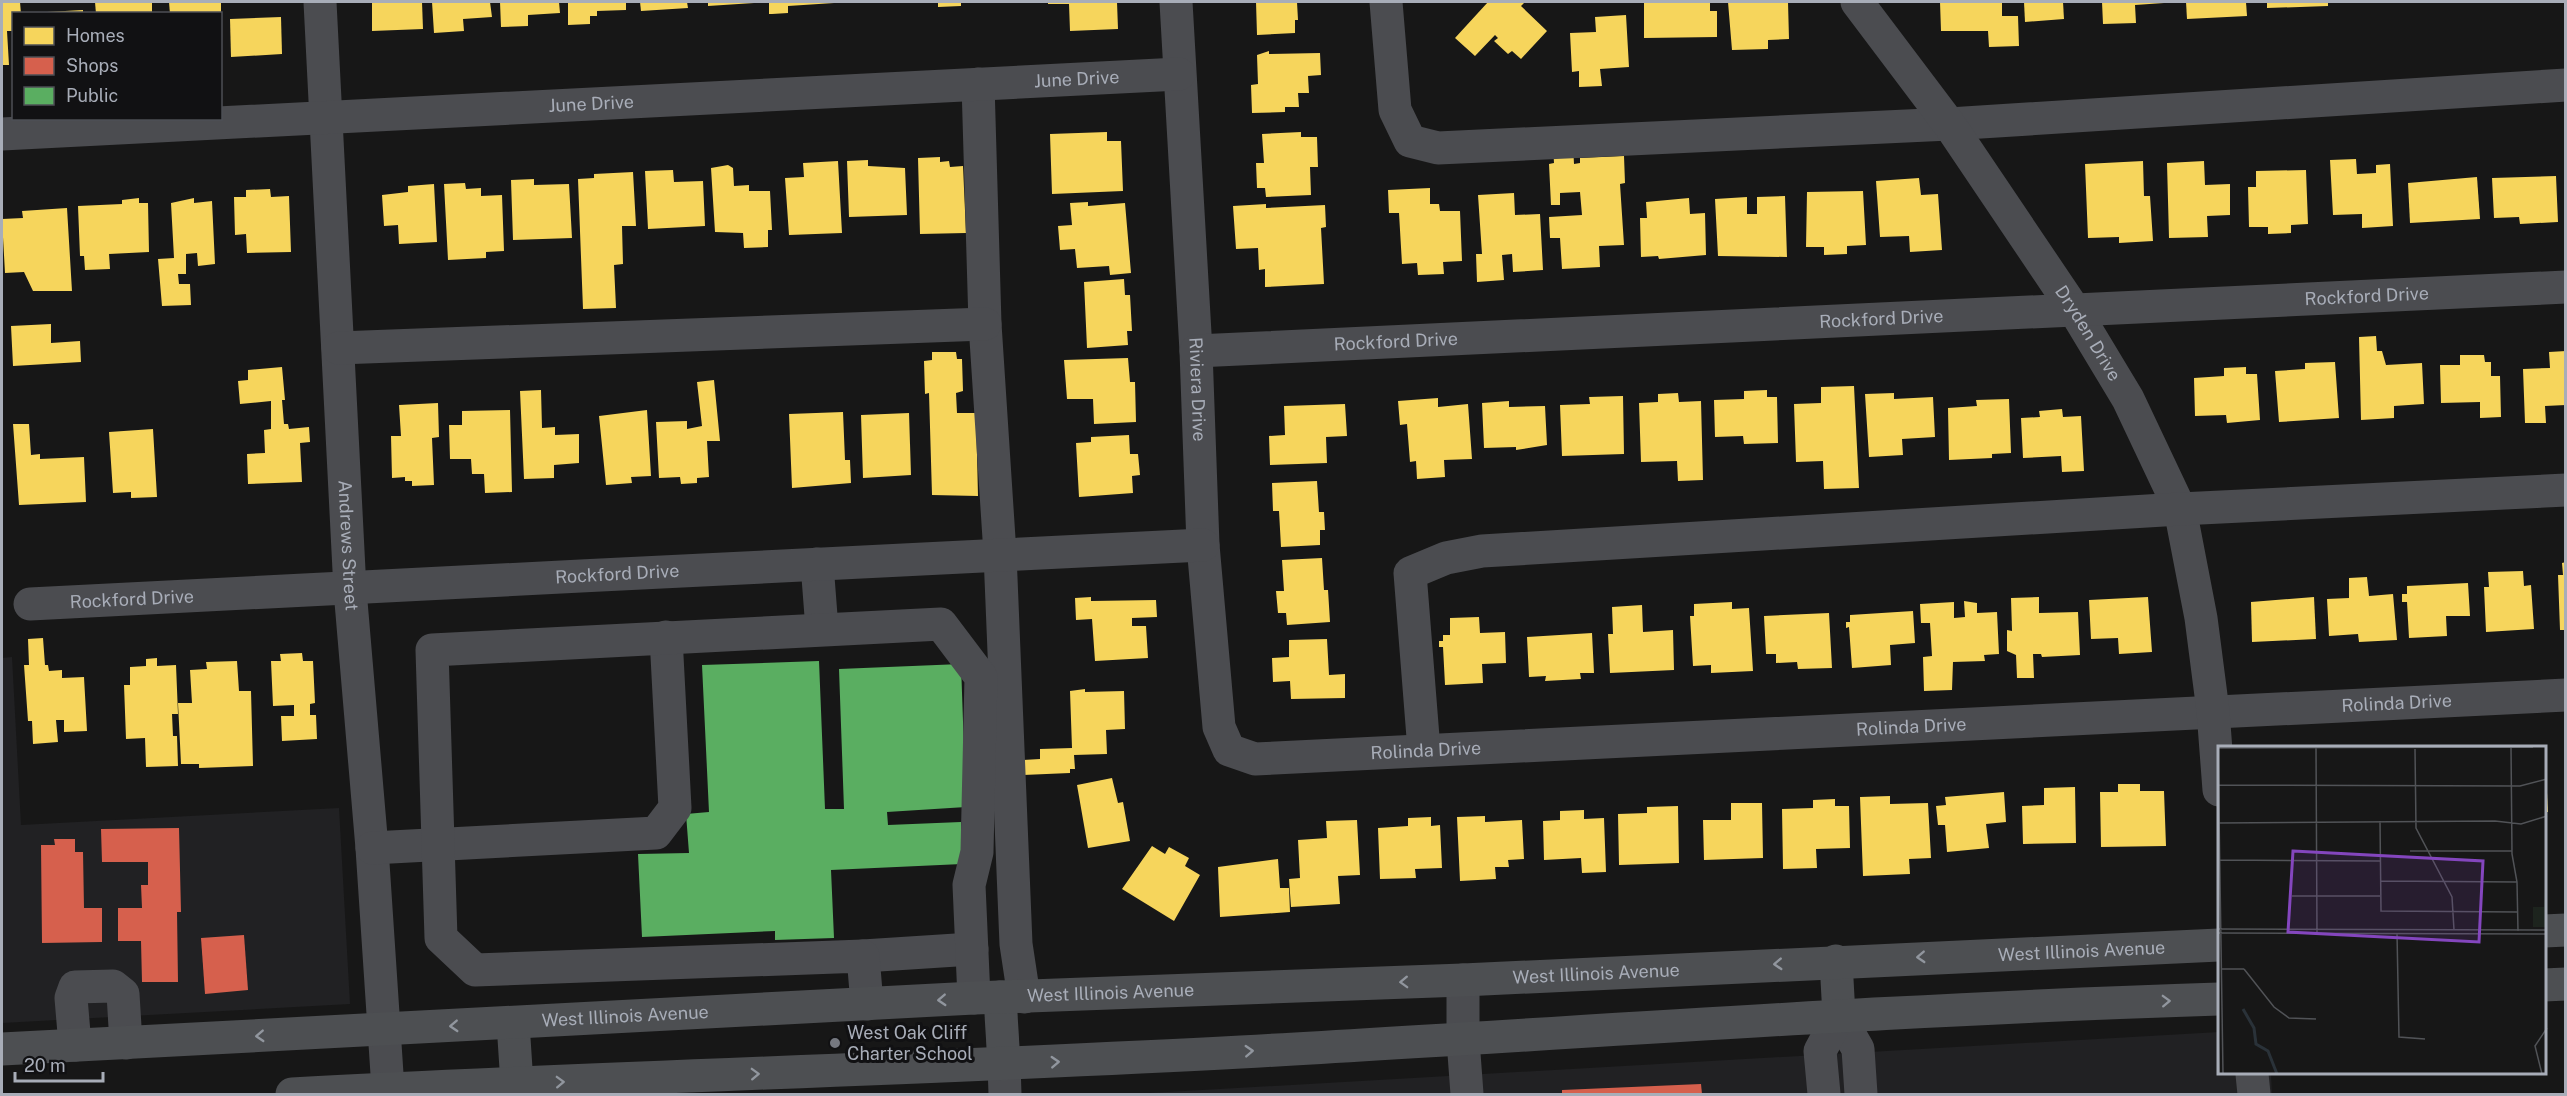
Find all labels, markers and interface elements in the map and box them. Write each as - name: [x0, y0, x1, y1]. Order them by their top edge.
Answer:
- legend: [12, 12, 222, 120]
- text: Homes: [66, 25, 125, 46]
- text: Shops: [66, 55, 118, 76]
- street label: June Drive: [1033, 66, 1120, 91]
- text: Public: [66, 85, 118, 106]
- street label: June Drive: [548, 91, 634, 116]
- street label: Dryden Drive: [2051, 281, 2126, 384]
- street label: Rockford Drive: [2304, 282, 2429, 309]
- street label: Rockford Drive: [1819, 305, 1944, 332]
- street label: Rockford Drive: [1333, 328, 1458, 355]
- street label: Riviera Drive: [1185, 337, 1210, 442]
- street label: Andrews Street: [334, 479, 363, 611]
- street label: Rockford Drive: [555, 560, 680, 587]
- street label: Rockford Drive: [69, 585, 195, 612]
- street label: Rolinda Drive: [2341, 690, 2452, 716]
- street label: Rolinda Drive: [1855, 713, 1967, 740]
- street label: Rolinda Drive: [1370, 737, 1482, 763]
- inset map: [2218, 746, 2546, 1075]
- street label: West Illinois Avenue: [1998, 936, 2166, 965]
- one-way arrow: [1916, 951, 1925, 964]
- one-way arrow: [1773, 957, 1782, 970]
- street label: West Illinois Avenue: [1512, 959, 1680, 988]
- one-way arrow: [1400, 976, 1409, 988]
- street label: West Illinois Avenue: [1027, 979, 1195, 1006]
- one-way arrow: [937, 993, 946, 1006]
- one-way arrow: [2161, 994, 2170, 1007]
- street label: West Illinois Avenue: [541, 1001, 709, 1031]
- one-way arrow: [450, 1019, 459, 1032]
- place label: West Oak Cliff Charter School: [847, 1022, 973, 1064]
- one-way arrow: [255, 1029, 264, 1042]
- marker: West Oak Cliff Charter School: [828, 1036, 842, 1050]
- scale bar: [15, 1045, 104, 1083]
- one-way arrow: [1245, 1045, 1254, 1058]
- text: 20 m: [24, 1055, 66, 1076]
- one-way arrow: [1050, 1055, 1059, 1068]
- one-way arrow: [750, 1068, 759, 1081]
- one-way arrow: [556, 1076, 565, 1089]

